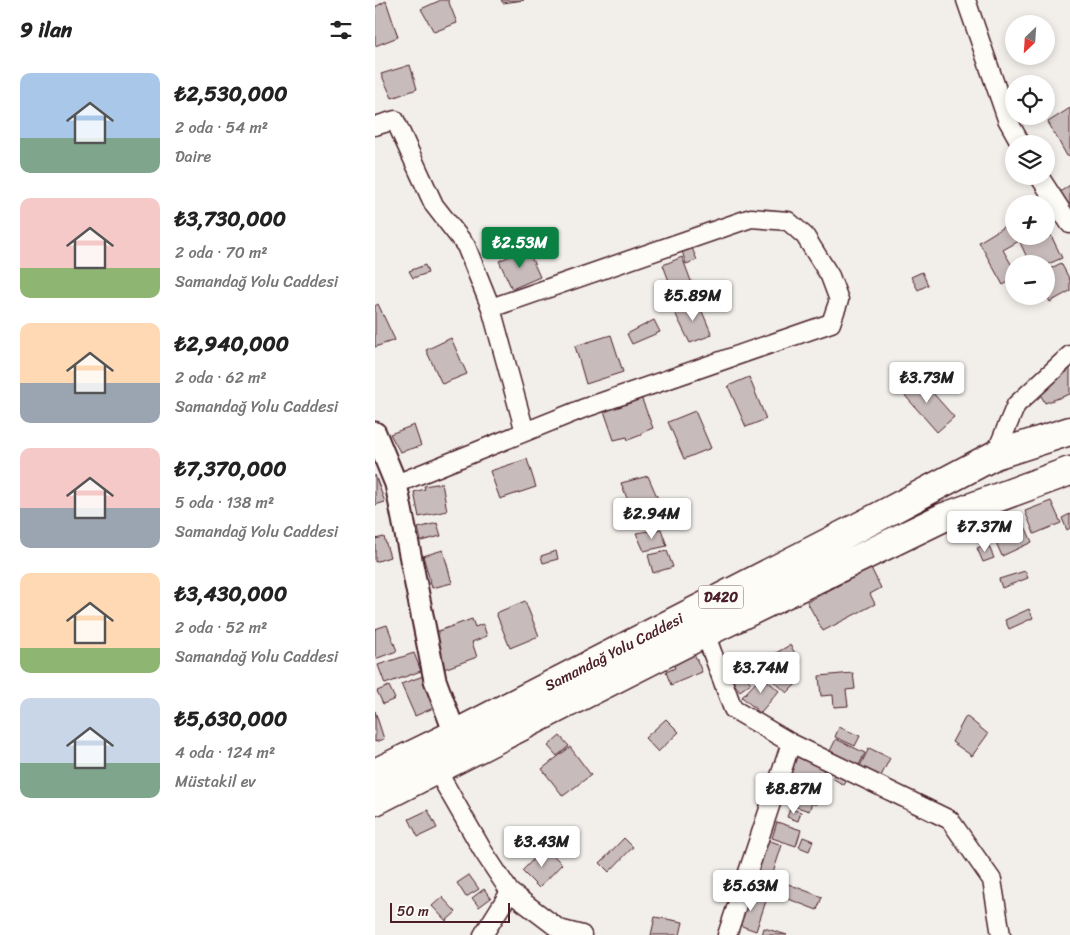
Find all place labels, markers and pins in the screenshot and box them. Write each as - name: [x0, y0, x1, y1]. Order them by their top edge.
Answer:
- pin: ₺2.53M: [479, 226, 561, 269]
- pin: ₺5.89M: [652, 280, 734, 322]
- pin: ₺3.73M: [886, 362, 968, 404]
- pin: ₺2.94M: [611, 498, 693, 540]
- pin: ₺7.37M: [944, 510, 1026, 553]
- pin: ₺3.74M: [720, 652, 802, 694]
- pin: ₺8.87M: [753, 772, 835, 815]
- pin: ₺3.43M: [501, 826, 583, 868]
- pin: ₺5.63M: [710, 870, 792, 912]

